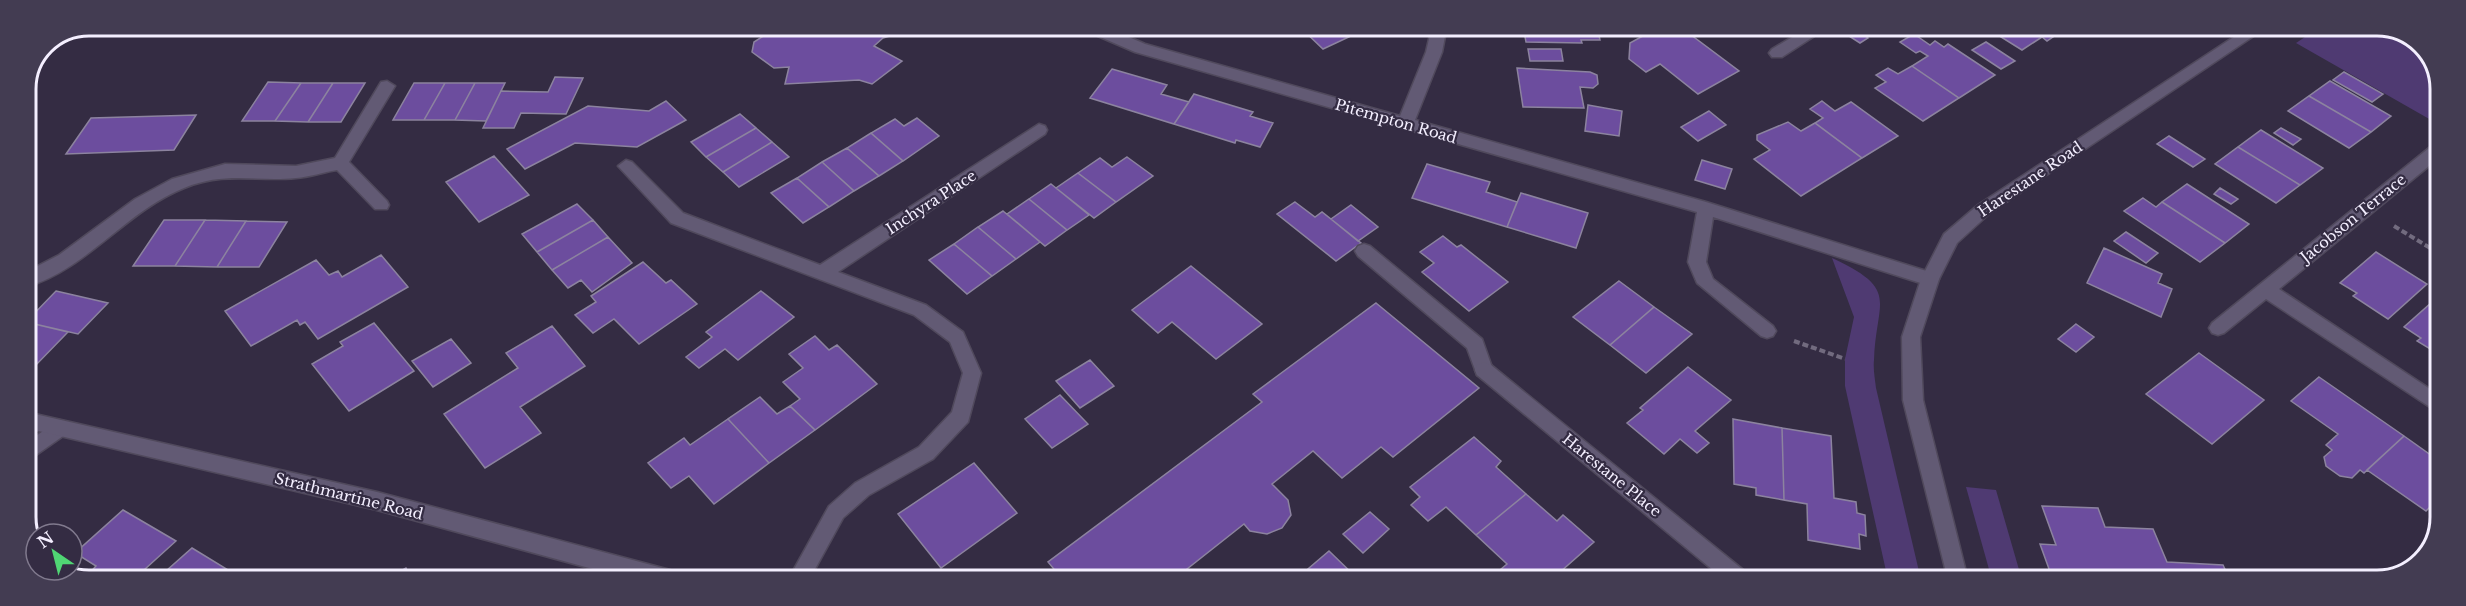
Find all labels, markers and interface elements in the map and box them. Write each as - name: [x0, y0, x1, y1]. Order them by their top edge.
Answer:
- street label: Pitempton Road: [1333, 95, 1459, 147]
- street label: Harestane Road: [1974, 137, 2086, 221]
- street label: Inchyra Place: [882, 166, 980, 238]
- street label: Jacobson Terrace: [2295, 170, 2410, 268]
- street label: Harestane Place: [1559, 429, 1665, 521]
- street label: Strathmartine Road: [273, 468, 425, 524]
- north arrow: [24, 522, 84, 582]
- text: N: [33, 527, 57, 552]

